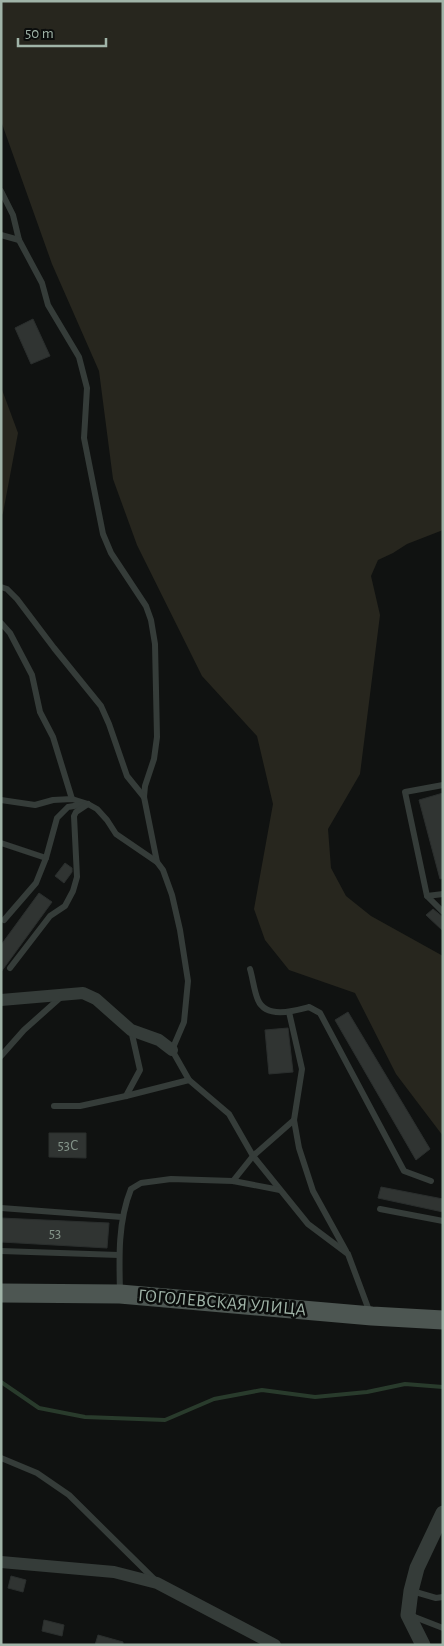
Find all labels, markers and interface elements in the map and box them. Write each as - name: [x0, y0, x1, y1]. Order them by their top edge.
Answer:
- scale bar: [18, 15, 105, 47]
- text: 50 m: [25, 26, 54, 41]
- house number: 53С: [58, 1138, 78, 1153]
- house number: 53: [49, 1226, 61, 1241]
- street label: ГОГОЛЕВСКАЯ УЛИЦА: [137, 1287, 307, 1319]

